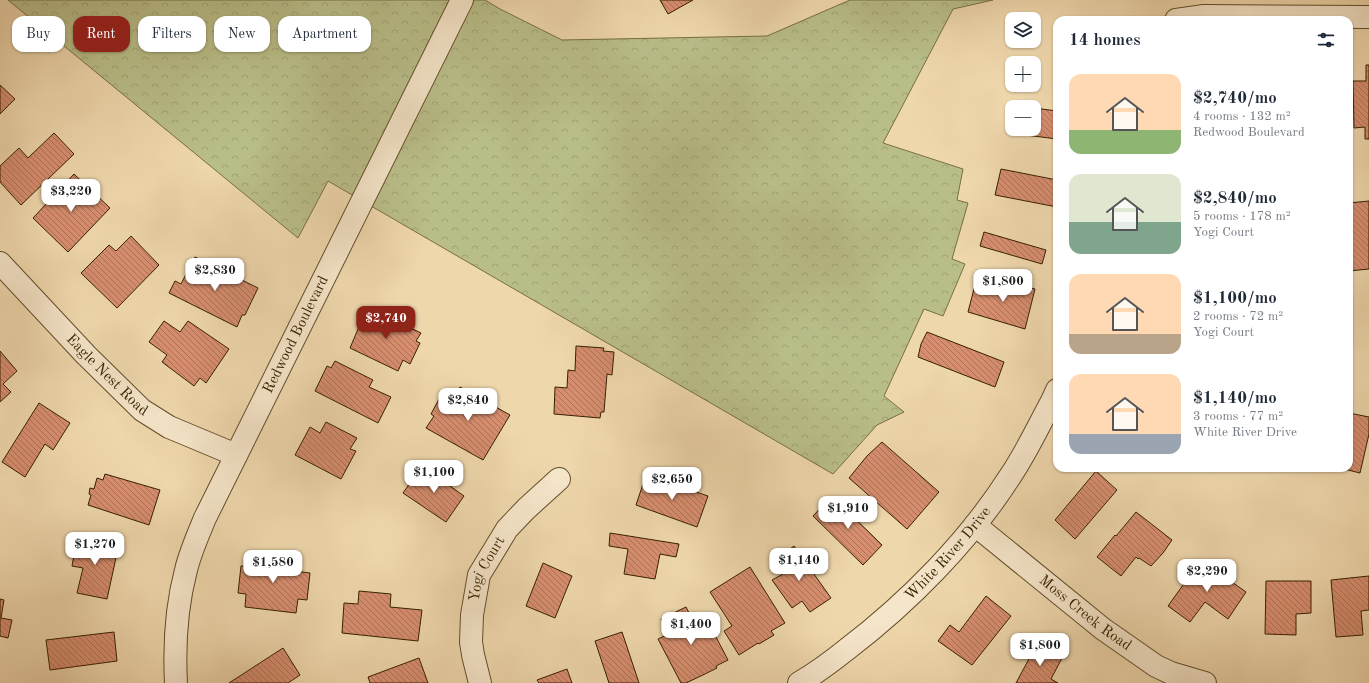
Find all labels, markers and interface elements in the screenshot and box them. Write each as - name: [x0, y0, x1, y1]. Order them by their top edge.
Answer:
- map controls: [1005, 12, 1041, 136]
- button: layers: [1005, 12, 1041, 48]
- chip: Buy: [12, 16, 65, 52]
- chip: Rent: [73, 16, 130, 52]
- chip: Filters: [138, 16, 206, 52]
- chip: New: [214, 16, 270, 52]
- chip: Apartment: [278, 16, 371, 52]
- icon: filters: [1315, 29, 1337, 51]
- text: 14 homes: [1069, 32, 1141, 49]
- button: +: [1005, 56, 1041, 92]
- icon: home: [1101, 90, 1149, 138]
- text: $2,740/mo: [1193, 90, 1277, 107]
- button: −: [1005, 100, 1041, 136]
- text: 4 rooms · 132 m²: [1193, 110, 1291, 123]
- text: Redwood Boulevard: [1193, 126, 1305, 139]
- pin: $3,220: [38, 179, 104, 213]
- text: $3,220: [50, 185, 92, 198]
- icon: home: [1101, 190, 1149, 238]
- text: $2,840/mo: [1193, 190, 1277, 207]
- text: 5 rooms · 178 m²: [1193, 210, 1291, 223]
- text: Yogi Court: [1193, 226, 1254, 239]
- pin: $2,830: [182, 258, 248, 292]
- text: $2,830: [194, 264, 236, 277]
- pin: $1,800: [970, 269, 1036, 303]
- street label: Redwood Boulevard: [261, 273, 331, 396]
- text: $1,800: [982, 275, 1024, 288]
- icon: home: [1101, 290, 1149, 338]
- text: $1,100/mo: [1193, 290, 1277, 307]
- pin: $2,740: [353, 306, 419, 340]
- text: 2 rooms · 72 m²: [1193, 310, 1283, 323]
- text: $2,740: [365, 312, 407, 325]
- text: Yogi Court: [1193, 326, 1254, 339]
- street label: Eagle Nest Road: [63, 331, 150, 419]
- pin: $2,840: [435, 388, 501, 422]
- icon: home: [1101, 390, 1149, 438]
- text: $1,140/mo: [1193, 390, 1277, 407]
- text: $2,840: [447, 394, 489, 407]
- text: 3 rooms · 77 m²: [1193, 410, 1283, 423]
- text: White River Drive: [1193, 426, 1297, 439]
- pin: $1,100: [401, 460, 467, 494]
- text: $1,100: [413, 466, 455, 479]
- pin: $2,650: [639, 467, 705, 501]
- text: $2,650: [651, 473, 693, 486]
- pin: $1,910: [815, 496, 881, 530]
- text: $1,910: [827, 502, 869, 515]
- street label: White River Drive: [902, 504, 994, 603]
- pin: $1,270: [62, 532, 128, 566]
- street label: Yogi Court: [467, 534, 508, 603]
- text: $1,270: [74, 538, 116, 551]
- pin: $1,140: [766, 548, 832, 582]
- pin: $1,580: [240, 550, 306, 584]
- text: $1,140: [778, 554, 820, 567]
- text: $1,580: [252, 556, 294, 569]
- pin: $2,290: [1174, 559, 1240, 593]
- text: $2,290: [1186, 565, 1228, 578]
- street label: Moss Creek Road: [1036, 573, 1134, 654]
- pin: $1,400: [658, 612, 724, 646]
- text: $1,400: [670, 618, 712, 631]
- pin: $1,800: [1007, 633, 1073, 667]
- text: $1,800: [1019, 639, 1061, 652]

